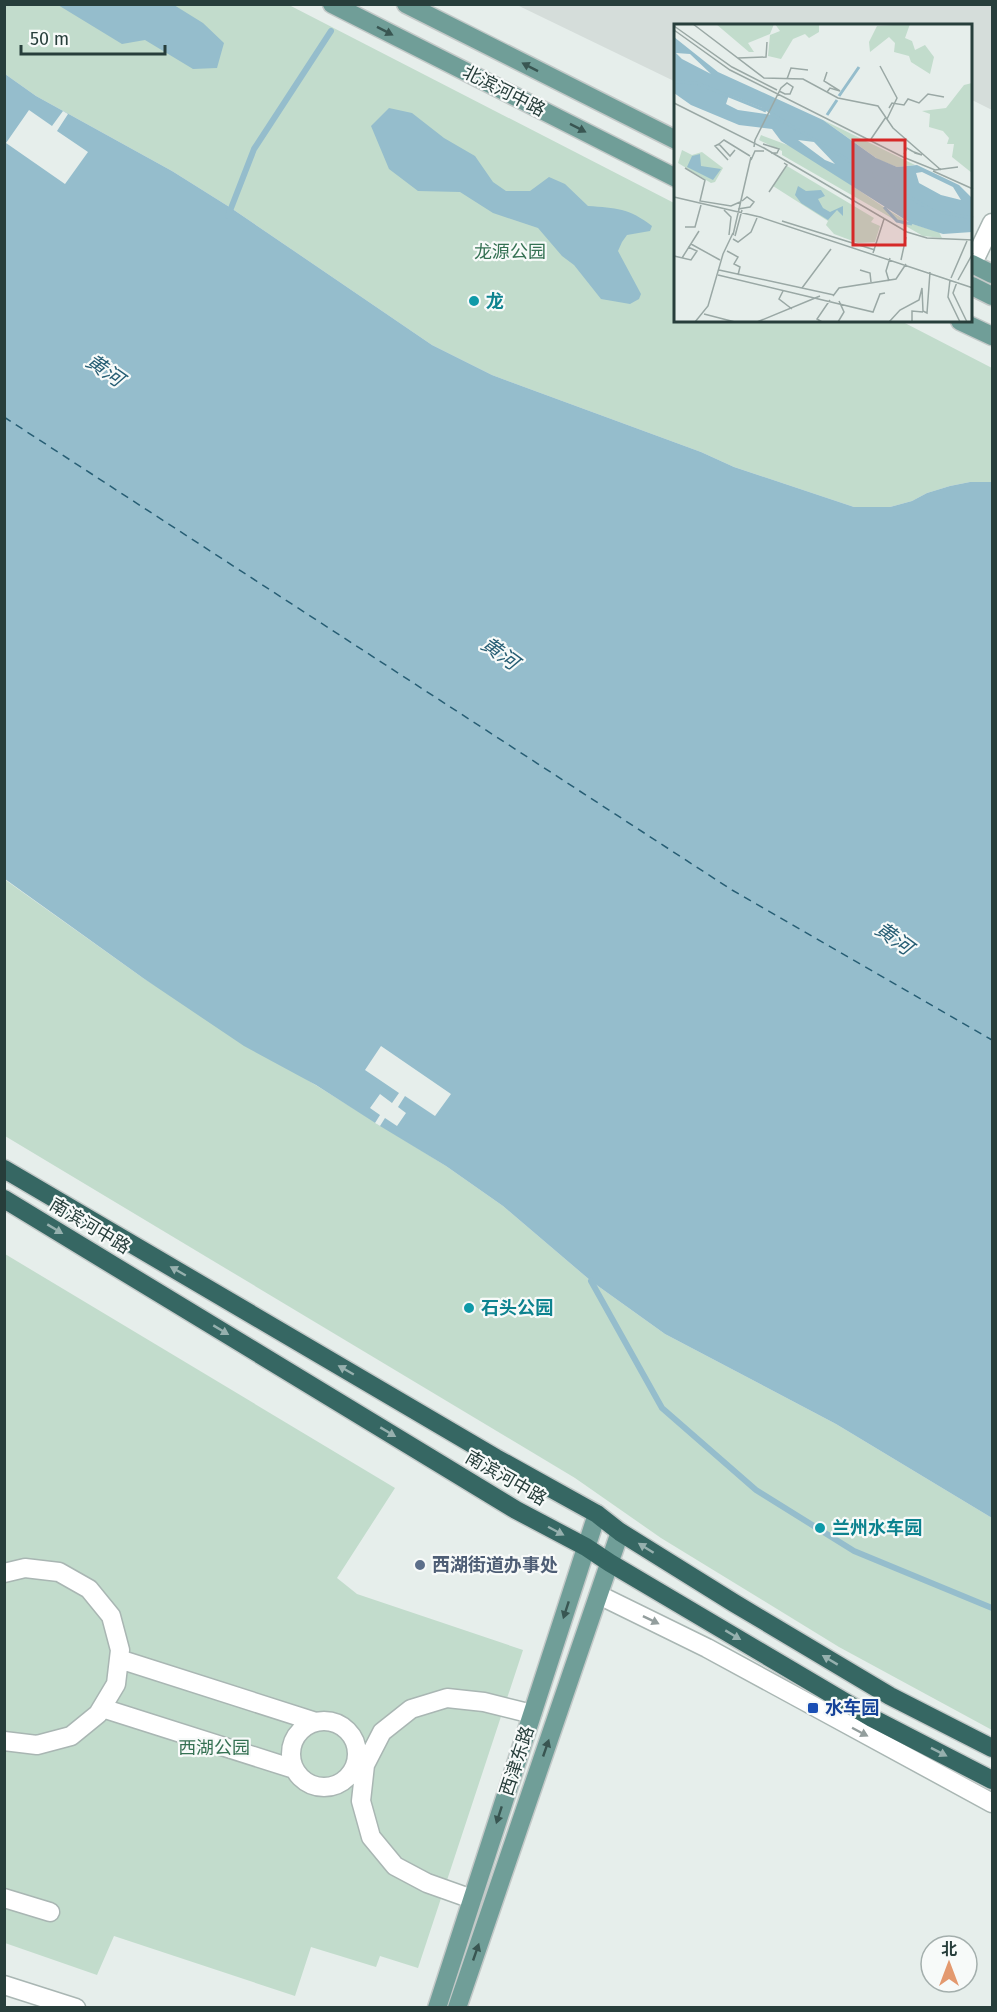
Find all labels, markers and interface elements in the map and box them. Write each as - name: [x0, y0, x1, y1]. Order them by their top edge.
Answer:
- scale bar: [21, 18, 165, 56]
- inset map: [674, 24, 973, 322]
- one-way arrow: [376, 26, 393, 36]
- text: 50 m: [30, 28, 69, 50]
- street label: 北滨河中路: [459, 61, 549, 121]
- one-way arrow: [521, 62, 539, 72]
- one-way arrow: [569, 123, 586, 133]
- park label: 龙源公园: [474, 241, 546, 263]
- place label: 龙: [486, 290, 504, 312]
- marker: 龙: [467, 294, 481, 308]
- water label: 黄河: [82, 349, 132, 394]
- water label: 黄河: [477, 632, 526, 677]
- water label: 黄河: [871, 917, 920, 962]
- street label: 南滨河中路: [46, 1193, 134, 1259]
- one-way arrow: [47, 1224, 63, 1235]
- one-way arrow: [169, 1266, 186, 1276]
- place label: 石头公园: [481, 1297, 553, 1319]
- marker: 石头公园: [462, 1301, 476, 1315]
- one-way arrow: [213, 1325, 230, 1336]
- one-way arrow: [337, 1365, 354, 1375]
- one-way arrow: [380, 1426, 396, 1437]
- street label: 南滨河中路: [462, 1446, 550, 1510]
- place label: 兰州水车园: [832, 1517, 922, 1539]
- marker: 兰州水车园: [813, 1521, 827, 1535]
- one-way arrow: [548, 1526, 565, 1536]
- one-way arrow: [638, 1543, 654, 1554]
- place label: 西湖街道办事处: [432, 1554, 558, 1576]
- marker: 西湖街道办事处: [413, 1558, 427, 1572]
- one-way arrow: [561, 1601, 570, 1619]
- one-way arrow: [643, 1616, 660, 1625]
- one-way arrow: [725, 1630, 741, 1641]
- one-way arrow: [822, 1655, 838, 1666]
- place label: 水车园: [825, 1697, 879, 1719]
- marker: 水车园: [806, 1701, 820, 1715]
- street label: 西津东路: [495, 1723, 539, 1799]
- one-way arrow: [852, 1727, 869, 1737]
- park label: 西湖公园: [178, 1737, 250, 1759]
- one-way arrow: [542, 1739, 552, 1757]
- one-way arrow: [930, 1747, 947, 1757]
- one-way arrow: [494, 1806, 503, 1824]
- north arrow: [919, 1934, 979, 1994]
- text: 北: [941, 1940, 957, 1959]
- one-way arrow: [471, 1943, 481, 1961]

